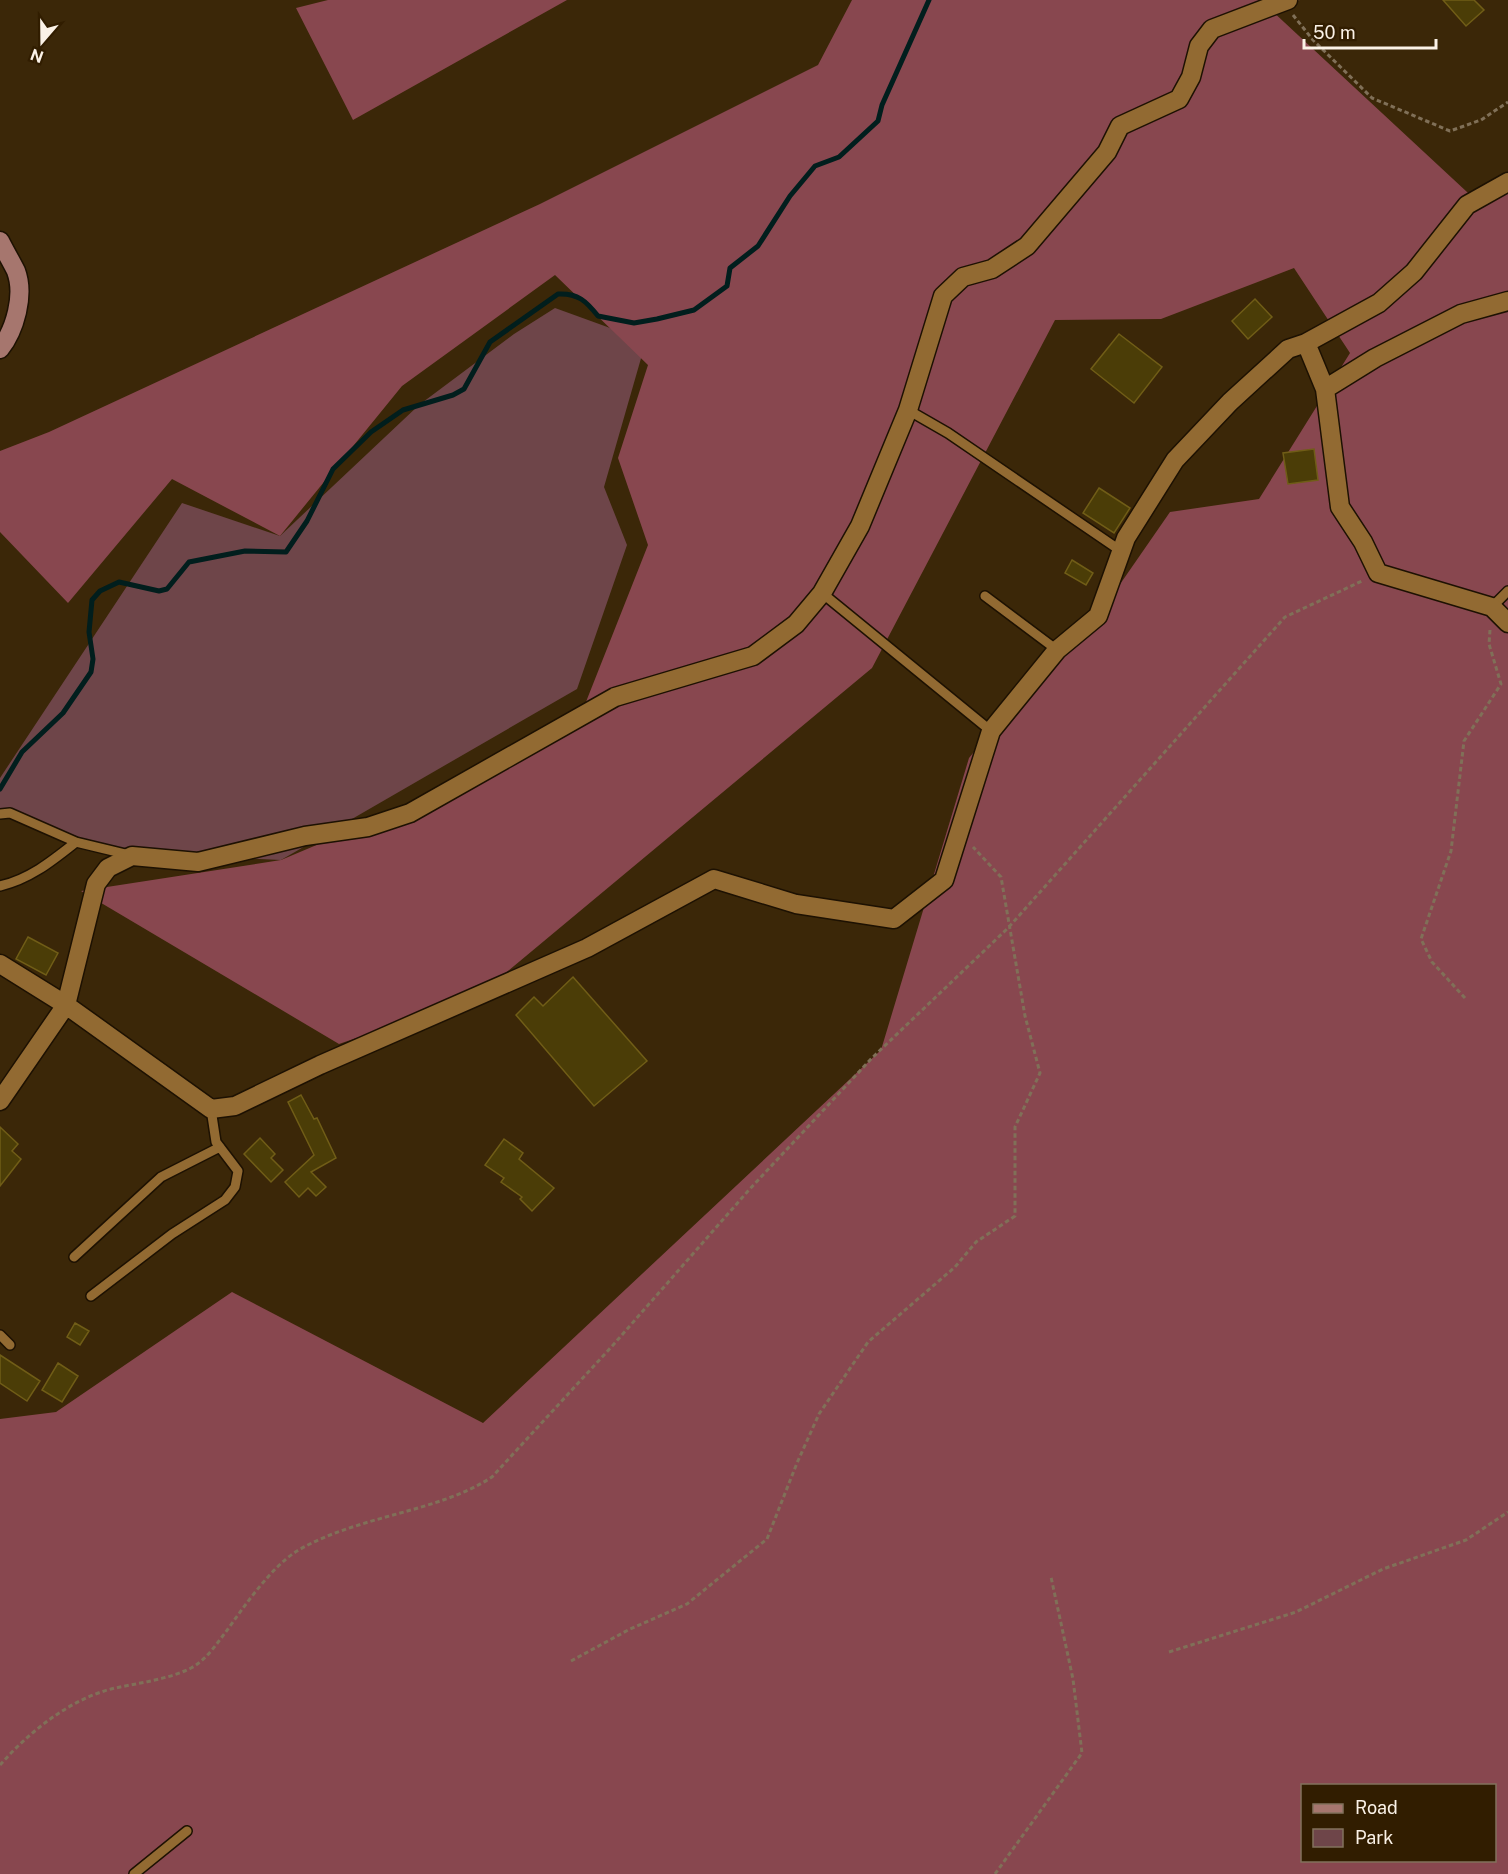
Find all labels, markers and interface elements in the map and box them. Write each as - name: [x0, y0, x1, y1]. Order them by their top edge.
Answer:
- north arrow: [12, 12, 72, 72]
- scale bar: [1304, 12, 1436, 50]
- text: 50 m: [1313, 22, 1356, 43]
- text: N: [28, 45, 46, 67]
- legend: [1301, 1784, 1496, 1862]
- text: Road: [1355, 1797, 1398, 1818]
- text: Park: [1355, 1827, 1393, 1848]

